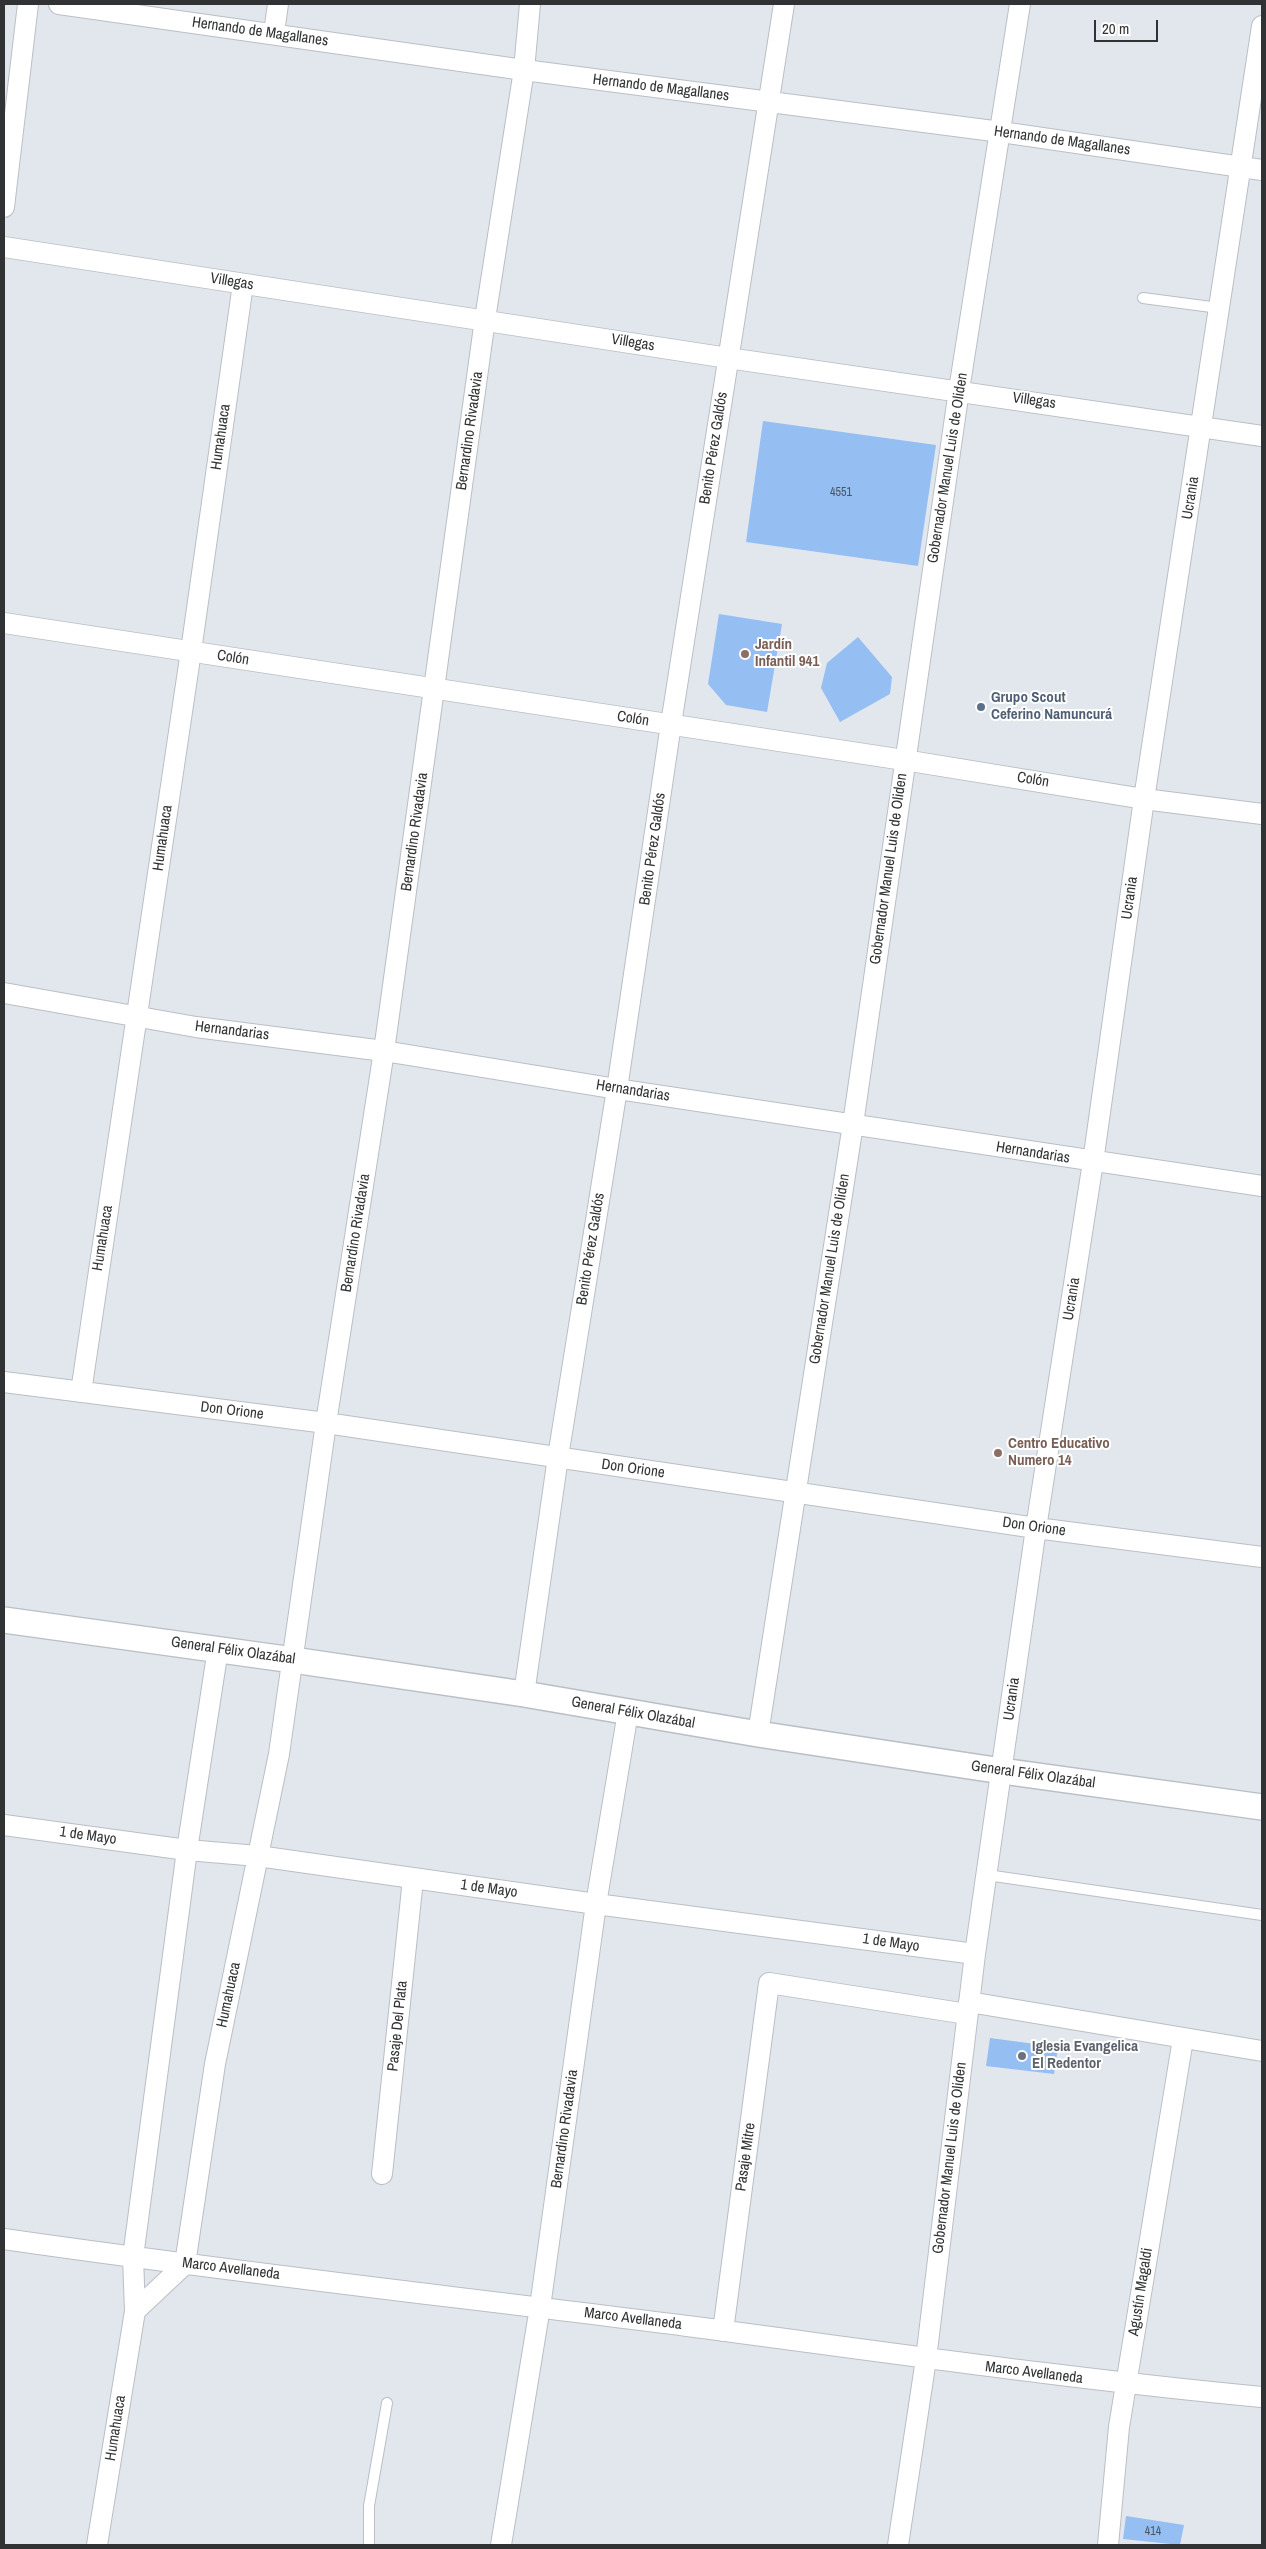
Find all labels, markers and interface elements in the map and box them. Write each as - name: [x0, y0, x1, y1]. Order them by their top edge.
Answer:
- scale bar: [1096, 10, 1160, 42]
- street label: Hernando de Magallanes: [191, 14, 329, 50]
- text: 20 m: [1102, 18, 1129, 39]
- street label: Hernando de Magallanes: [592, 71, 730, 105]
- street label: Hernando de Magallanes: [993, 123, 1131, 159]
- street label: Villegas: [209, 270, 255, 294]
- street label: Villegas: [610, 331, 656, 355]
- street label: Bernardino Rivadavia: [453, 371, 487, 491]
- street label: Gobernador Manuel Luis de Oliden: [924, 371, 972, 565]
- street label: Villegas: [1011, 389, 1057, 413]
- street label: Benito Pérez Galdós: [696, 391, 732, 505]
- street label: Humahuaca: [207, 403, 235, 471]
- street label: Ucrania: [1179, 475, 1203, 521]
- house number: 4551: [830, 486, 852, 500]
- place label: Jardín Infantil 941: [755, 636, 819, 671]
- street label: Colón: [216, 647, 250, 669]
- marker: Jardín Infantil 941: [739, 648, 751, 660]
- place label: Grupo Scout Ceferino Namuncurá: [991, 689, 1112, 724]
- marker: Grupo Scout Ceferino Namuncurá: [975, 701, 987, 713]
- street label: Colón: [616, 708, 650, 730]
- street label: Colón: [1016, 769, 1050, 791]
- street label: Bernardino Rivadavia: [398, 772, 432, 892]
- street label: Gobernador Manuel Luis de Oliden: [867, 772, 911, 966]
- street label: Benito Pérez Galdós: [636, 792, 670, 906]
- street label: Humahuaca: [149, 804, 177, 872]
- street label: Ucrania: [1118, 875, 1142, 921]
- street label: Hernandarias: [194, 1018, 270, 1044]
- street label: Hernandarias: [595, 1076, 671, 1106]
- street label: Hernandarias: [995, 1138, 1071, 1168]
- street label: Gobernador Manuel Luis de Oliden: [806, 1172, 854, 1366]
- street label: Bernardino Rivadavia: [338, 1173, 374, 1293]
- street label: Benito Pérez Galdós: [573, 1192, 609, 1306]
- street label: Humahuaca: [89, 1204, 117, 1272]
- street label: Ucrania: [1060, 1276, 1084, 1322]
- street label: Don Orione: [199, 1398, 265, 1424]
- place label: Centro Educativo Numero 14: [1008, 1435, 1110, 1470]
- marker: Centro Educativo Numero 14: [992, 1447, 1004, 1459]
- street label: Don Orione: [600, 1456, 666, 1482]
- street label: Don Orione: [1001, 1514, 1067, 1540]
- street label: General Félix Olazábal: [170, 1633, 296, 1669]
- street label: Ucrania: [1000, 1676, 1024, 1722]
- street label: General Félix Olazábal: [570, 1693, 696, 1733]
- street label: General Félix Olazábal: [970, 1757, 1096, 1793]
- street label: 1 de Mayo: [58, 1823, 118, 1849]
- street label: 1 de Mayo: [459, 1876, 519, 1902]
- street label: 1 de Mayo: [861, 1930, 921, 1956]
- street label: Humahuaca: [213, 1961, 245, 2029]
- street label: Pasaje Del Plata: [384, 1980, 412, 2072]
- place label: Iglesia Evangelica El Redentor: [1032, 2038, 1138, 2073]
- marker: Iglesia Evangelica El Redentor: [1016, 2050, 1028, 2062]
- street label: Gobernador Manuel Luis de Oliden: [929, 2061, 971, 2255]
- street label: Bernardino Rivadavia: [548, 2069, 582, 2189]
- street label: Pasaje Mitre: [732, 2122, 760, 2192]
- street label: Agustín Magaldi: [1125, 2247, 1157, 2337]
- street label: Marco Avellaneda: [181, 2254, 281, 2284]
- street label: Marco Avellaneda: [583, 2304, 683, 2334]
- street label: Marco Avellaneda: [984, 2358, 1084, 2388]
- street label: Humahuaca: [102, 2394, 130, 2462]
- house number: 414: [1145, 2525, 1161, 2539]

